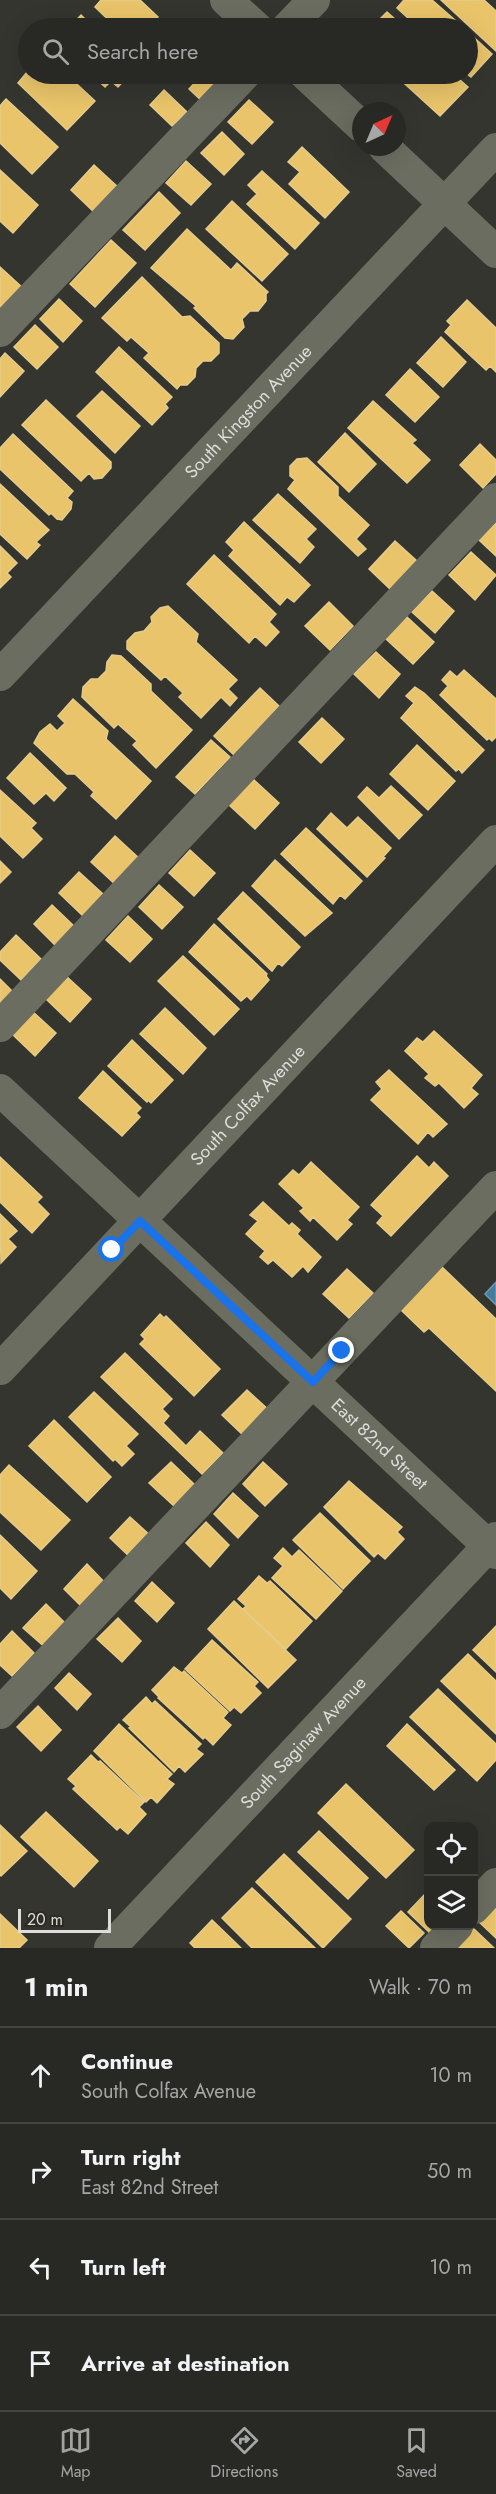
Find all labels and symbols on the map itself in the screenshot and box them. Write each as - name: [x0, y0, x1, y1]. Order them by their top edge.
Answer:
- north arrow: [352, 102, 406, 156]
- street label: South Kingston Avenue: [179, 339, 318, 484]
- street label: South Colfax Avenue: [184, 1039, 311, 1171]
- route start: [98, 1236, 124, 1262]
- route end: [328, 1337, 354, 1363]
- street label: East 82nd Street: [325, 1392, 434, 1496]
- street label: South Saginaw Avenue: [234, 1671, 372, 1815]
- scale bar: [18, 1906, 111, 1934]

